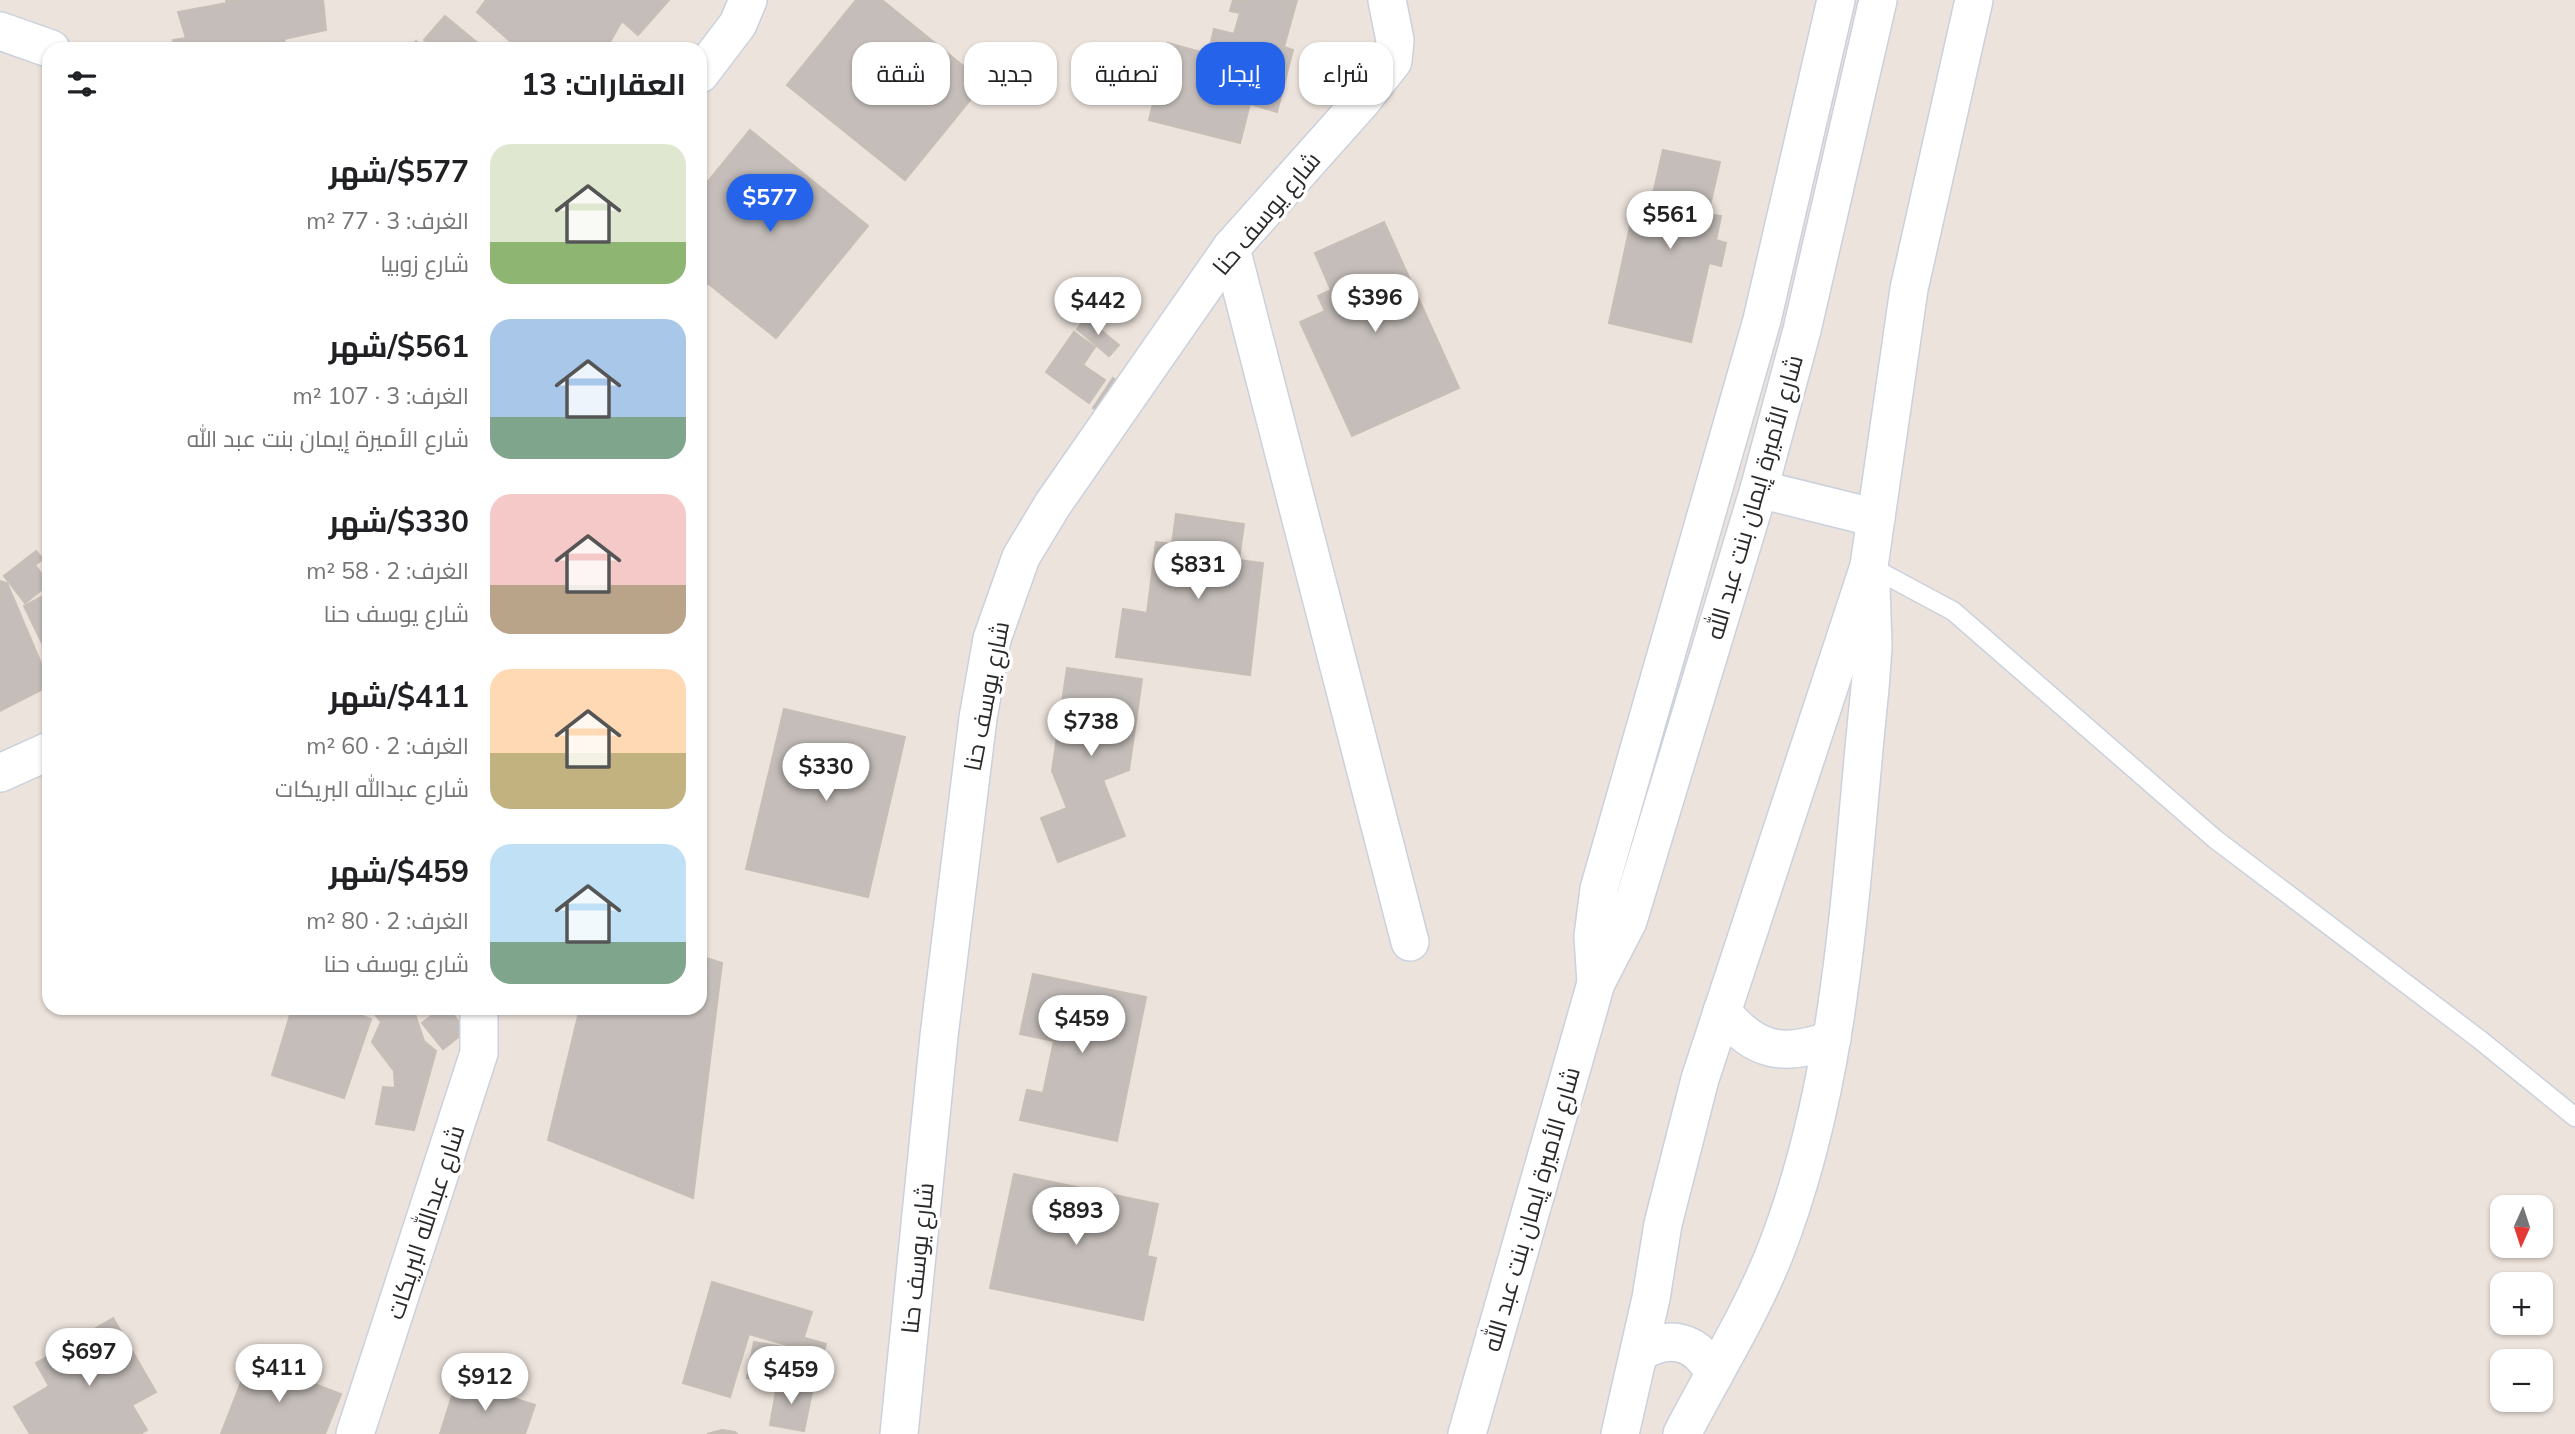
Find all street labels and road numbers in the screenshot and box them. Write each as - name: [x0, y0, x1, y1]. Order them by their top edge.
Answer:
- street label: شارع يوسف حنا: [1206, 145, 1328, 282]
- street label: شارع الأميرة إيمان بنت عبد الله: [1699, 351, 1811, 643]
- street label: شارع يوسف حنا: [957, 619, 1017, 774]
- street label: شارع الأميرة إيمان بنت عبد الله: [1476, 1063, 1588, 1355]
- street label: شارع عبدالله البريكات: [379, 1121, 472, 1323]
- street label: شارع يوسف حنا: [894, 1181, 942, 1335]

